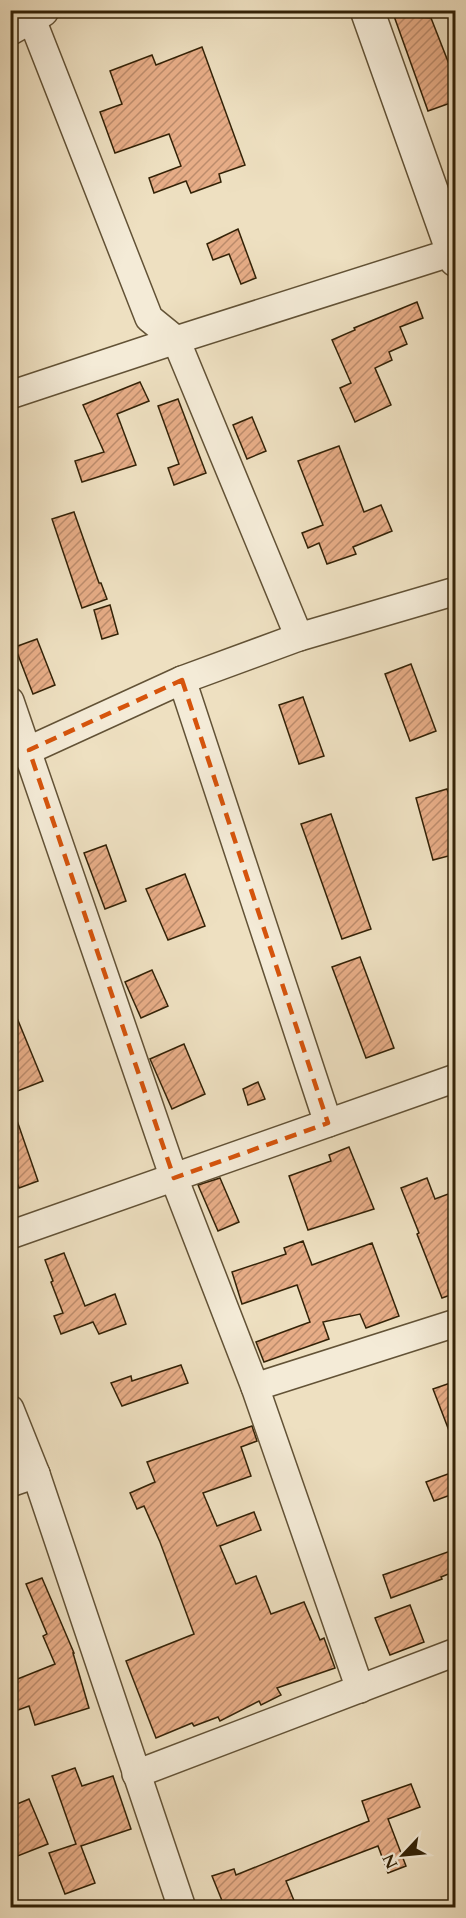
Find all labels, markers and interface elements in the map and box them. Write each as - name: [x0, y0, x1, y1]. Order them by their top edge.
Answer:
- north arrow: [373, 1825, 433, 1885]
- text: N: [377, 1850, 403, 1872]

